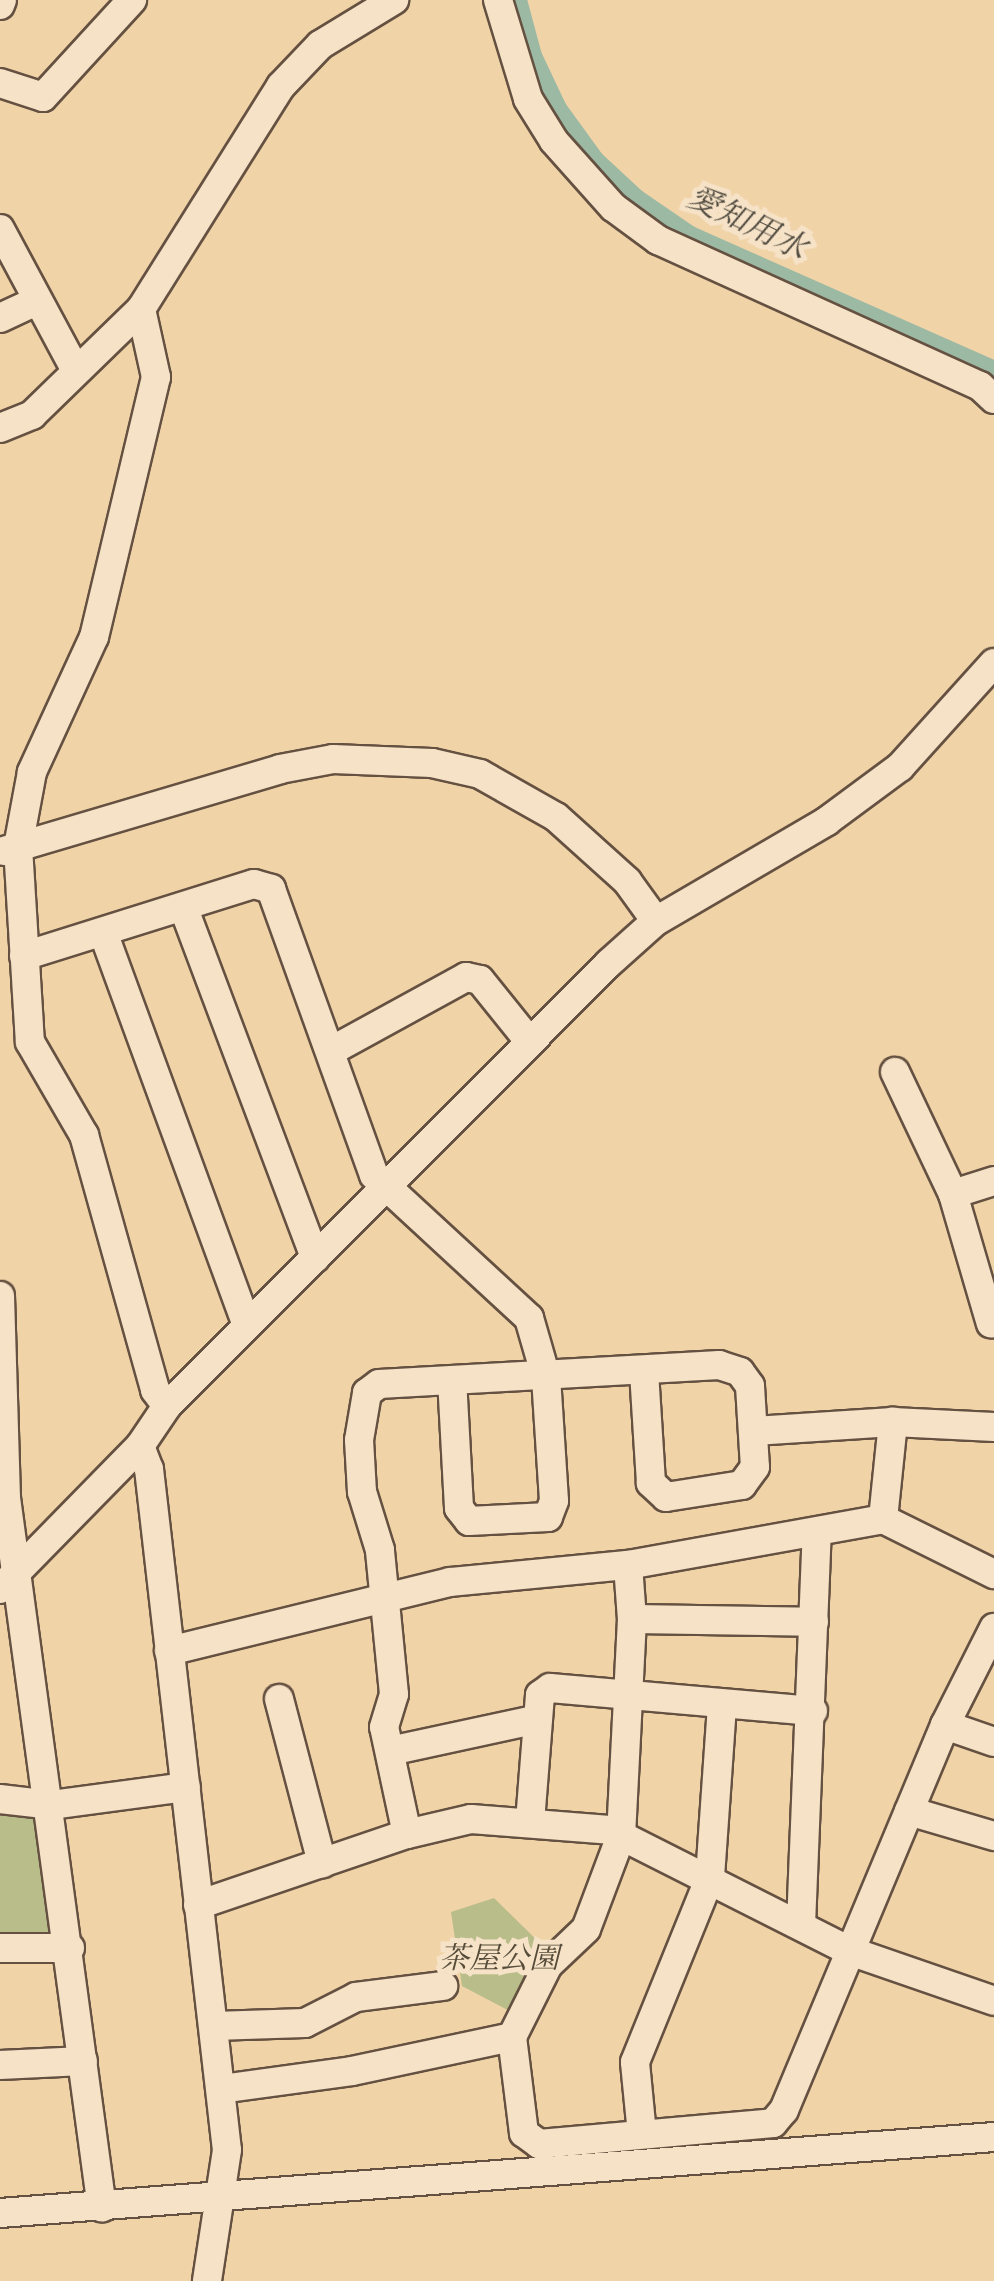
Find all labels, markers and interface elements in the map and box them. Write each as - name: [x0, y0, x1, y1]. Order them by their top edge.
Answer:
- water label: 愛知用水: [680, 180, 812, 270]
- park label: 茶屋公園: [439, 1942, 559, 1978]

